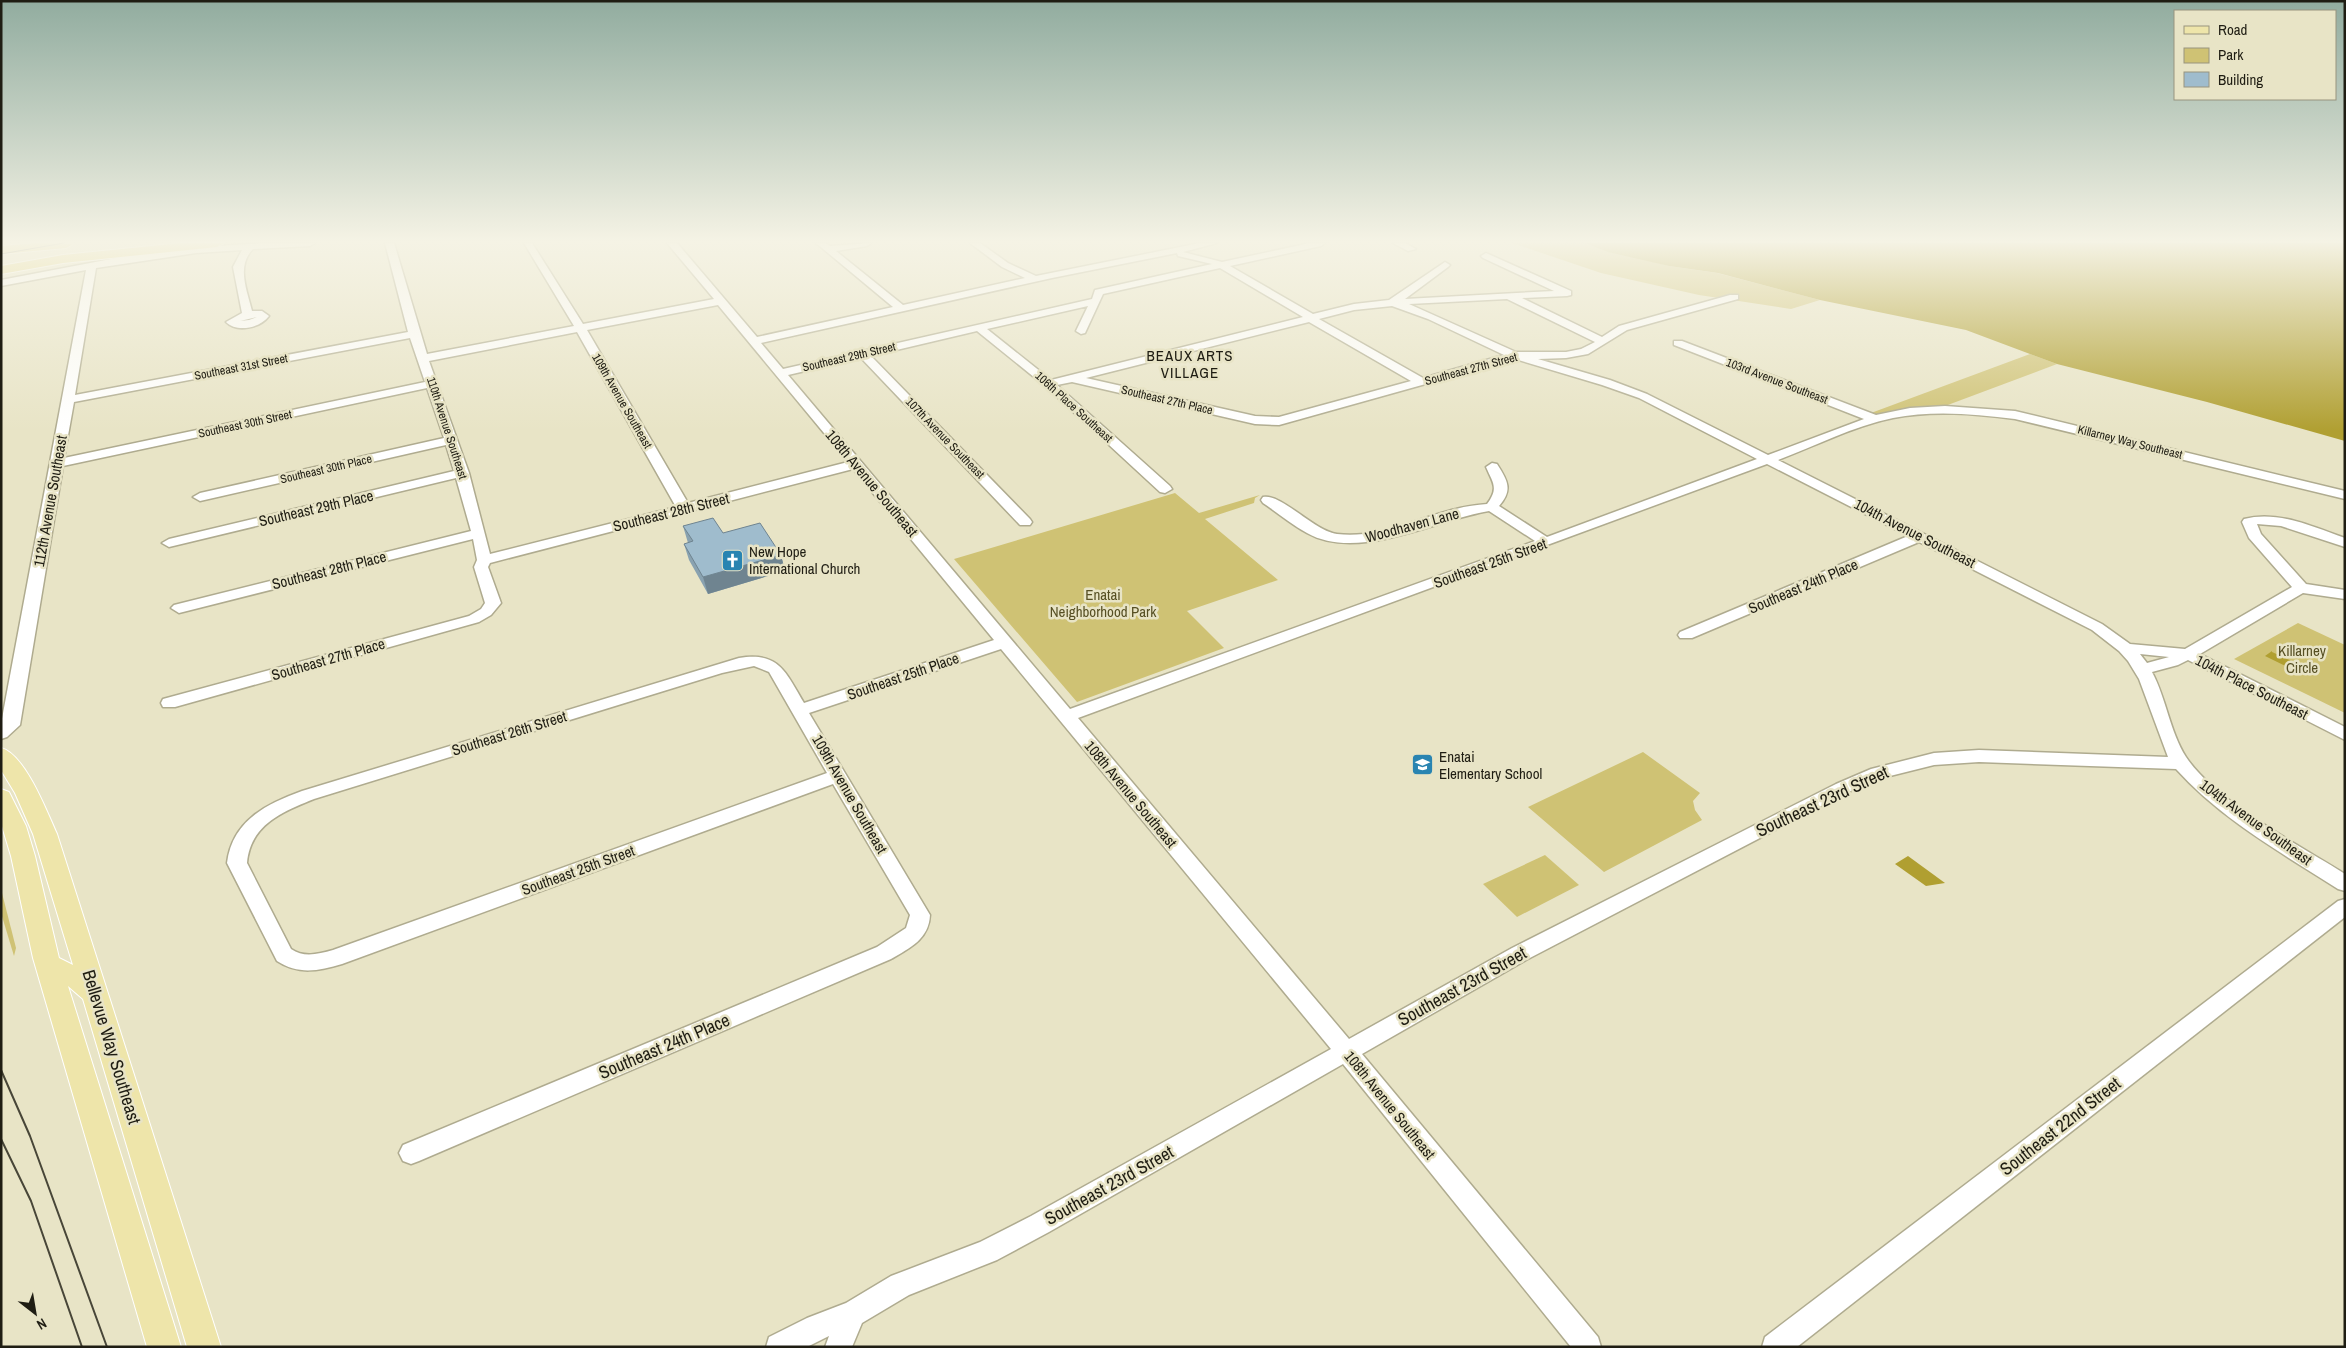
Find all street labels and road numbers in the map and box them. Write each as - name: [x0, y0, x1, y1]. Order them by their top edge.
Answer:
- street label: Southeast 29th Street: [801, 338, 897, 376]
- street label: Southeast 27th Street: [1423, 349, 1519, 389]
- street label: Southeast 31st Street: [193, 350, 289, 384]
- street label: 109th Avenue Southeast: [588, 351, 656, 452]
- street label: 103rd Avenue Southeast: [1724, 354, 1830, 408]
- street label: 106th Place Southeast: [1032, 368, 1116, 446]
- street label: 110th Avenue Southeast: [423, 375, 471, 481]
- street label: Southeast 27th Place: [1120, 382, 1214, 418]
- street label: 107th Avenue Southeast: [902, 394, 988, 482]
- street label: Southeast 30th Street: [197, 406, 293, 442]
- street label: Killarney Way Southeast: [2076, 421, 2184, 463]
- street label: 108th Avenue Southeast: [821, 425, 923, 541]
- street label: 112th Avenue Southeast: [28, 433, 72, 568]
- street label: Southeast 30th Place: [279, 451, 373, 487]
- street label: Southeast 29th Place: [257, 485, 375, 531]
- street label: Southeast 28th Street: [611, 487, 732, 537]
- street label: 104th Avenue Southeast: [1851, 493, 1980, 573]
- street label: Woodhaven Lane: [1363, 502, 1461, 548]
- street label: Southeast 25th Street: [1430, 533, 1550, 593]
- street label: Southeast 28th Place: [270, 546, 388, 594]
- street label: Southeast 24th Place: [1745, 553, 1861, 619]
- street label: Southeast 27th Place: [269, 633, 387, 685]
- street label: Southeast 25th Place: [844, 647, 962, 705]
- street label: 104th Place Southeast: [2192, 650, 2312, 725]
- street label: Southeast 26th Street: [449, 705, 570, 760]
- street label: 109th Avenue Southeast: [807, 731, 893, 858]
- street label: 108th Avenue Southeast: [1080, 736, 1182, 852]
- street label: Southeast 23rd Street: [1752, 759, 1892, 843]
- street label: 104th Avenue Southeast: [2196, 774, 2317, 870]
- street label: Southeast 25th Street: [518, 840, 638, 900]
- street label: Southeast 23rd Street: [1393, 940, 1531, 1032]
- street label: Bellevue Way Southeast: [77, 967, 147, 1127]
- street label: Southeast 24th Place: [595, 1007, 733, 1085]
- street label: 108th Avenue Southeast: [1340, 1046, 1441, 1164]
- street label: Southeast 22nd Street: [1994, 1071, 2126, 1181]
- street label: Southeast 23rd Street: [1040, 1139, 1178, 1231]

